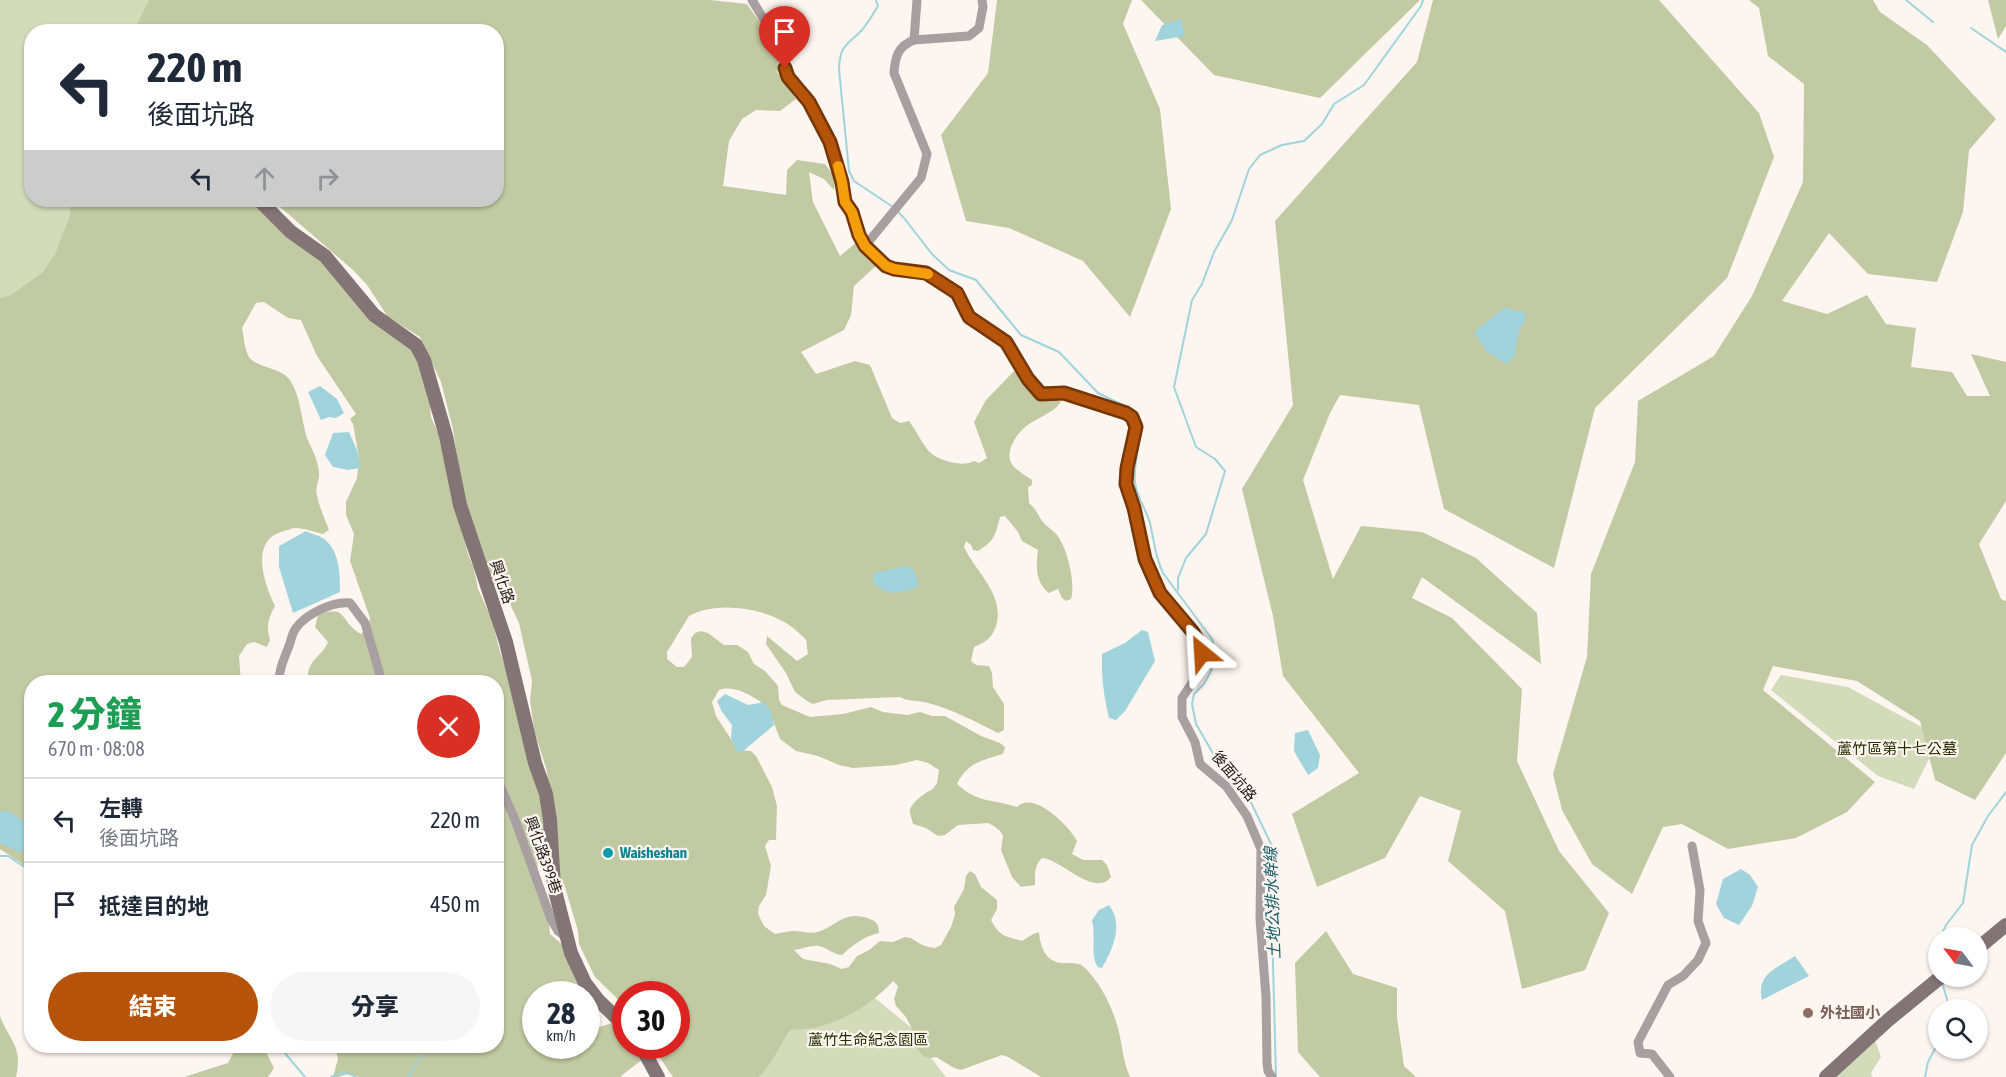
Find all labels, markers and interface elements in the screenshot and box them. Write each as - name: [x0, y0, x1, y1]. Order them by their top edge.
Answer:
- pin: [759, 6, 810, 68]
- icon: arrive: [768, 15, 801, 48]
- text: 220 m: [147, 43, 242, 91]
- icon: left: [48, 48, 126, 126]
- text: 後面坑路: [147, 99, 255, 130]
- icon: left: [185, 162, 218, 195]
- icon: ahead: [248, 162, 281, 195]
- icon: right: [311, 162, 344, 195]
- street label: 興化路: [487, 558, 518, 606]
- position arrow: [1170, 621, 1234, 685]
- text: 2 分鐘: [48, 693, 142, 735]
- button: close: [417, 695, 480, 758]
- text: 670 m · 08:08: [48, 737, 145, 760]
- park label: 蘆竹區第十七公墓: [1837, 740, 1957, 757]
- street label: 後面坑路: [1209, 747, 1260, 804]
- text: 左轉: [99, 795, 143, 821]
- icon: left: [48, 804, 81, 837]
- text: 220 m: [430, 807, 480, 833]
- street label: 興化路399巷: [522, 814, 565, 896]
- text: 後面坑路: [99, 826, 179, 849]
- place label: Waisheshan: [619, 844, 687, 861]
- water label: 土地公排水幹線: [1261, 845, 1283, 959]
- marker: Waisheshan: [601, 846, 615, 860]
- icon: arrive: [48, 888, 81, 921]
- text: 450 m: [430, 891, 480, 917]
- text: 抵達目的地: [99, 893, 209, 919]
- north arrow: [1928, 927, 1988, 987]
- map controls: [1928, 927, 1988, 1059]
- button: 結束: [48, 972, 258, 1041]
- button: 分享: [270, 972, 480, 1041]
- speed limit sign: 30: [612, 981, 690, 1059]
- text: 28: [547, 996, 575, 1030]
- button: search: [1928, 999, 1988, 1059]
- place label: 外社國小: [1820, 1004, 1881, 1021]
- marker: 外社國小: [1801, 1006, 1815, 1020]
- text: km/h: [546, 1027, 576, 1044]
- park label: 蘆竹生命紀念園區: [808, 1031, 928, 1048]

